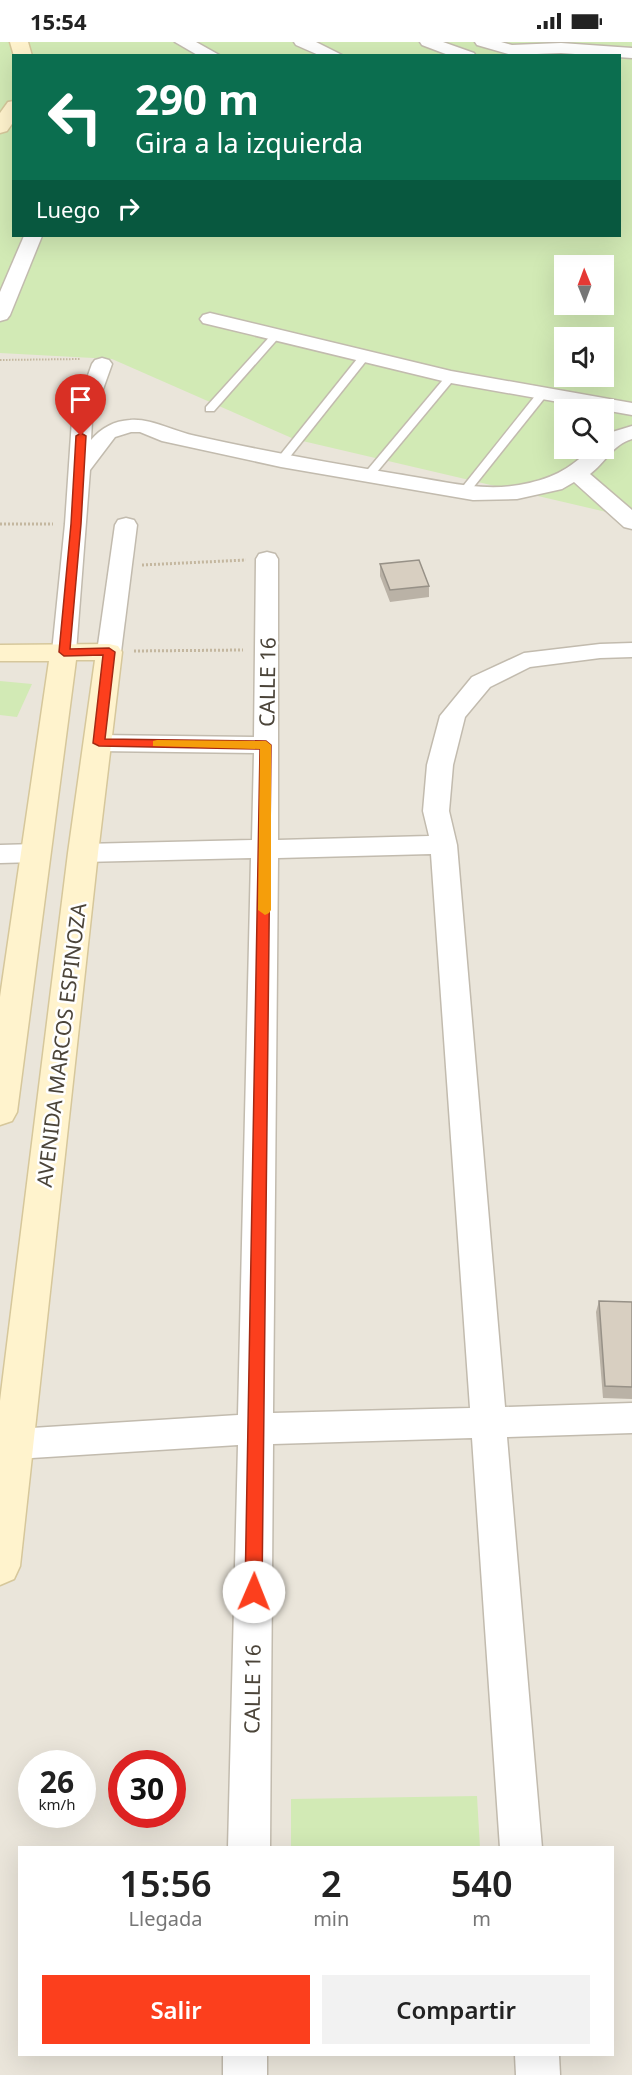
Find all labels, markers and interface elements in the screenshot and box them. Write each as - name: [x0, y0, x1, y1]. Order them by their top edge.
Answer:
- text: 15:54: [30, 6, 87, 36]
- text: 290 m: [135, 70, 259, 127]
- icon: left: [36, 78, 114, 156]
- text: Gira a la izquierda: [135, 124, 363, 161]
- icon: right: [112, 192, 145, 225]
- text: Luego: [36, 194, 100, 224]
- north arrow: [554, 255, 614, 315]
- map controls: [554, 255, 614, 459]
- button: sound: [554, 327, 614, 387]
- pin: [55, 374, 106, 436]
- icon: arrive: [64, 383, 97, 416]
- button: search: [554, 399, 614, 459]
- street label: CALLE 16: [252, 637, 282, 727]
- street label: AVENIDA MARCOS ESPINOZA: [30, 901, 92, 1189]
- position arrow: [222, 1560, 286, 1624]
- street label: CALLE 16: [237, 1644, 267, 1734]
- speed limit sign: 30: [108, 1750, 186, 1828]
- text: 26: [40, 1761, 74, 1802]
- text: km/h: [39, 1794, 75, 1814]
- text: 15:56: [119, 1859, 212, 1908]
- text: 2: [321, 1859, 342, 1908]
- text: 540: [451, 1859, 513, 1908]
- text: Llegada: [129, 1905, 203, 1932]
- text: min: [313, 1905, 349, 1932]
- text: m: [472, 1905, 491, 1932]
- button: Salir: [42, 1975, 310, 2044]
- button: Compartir: [322, 1975, 590, 2044]

